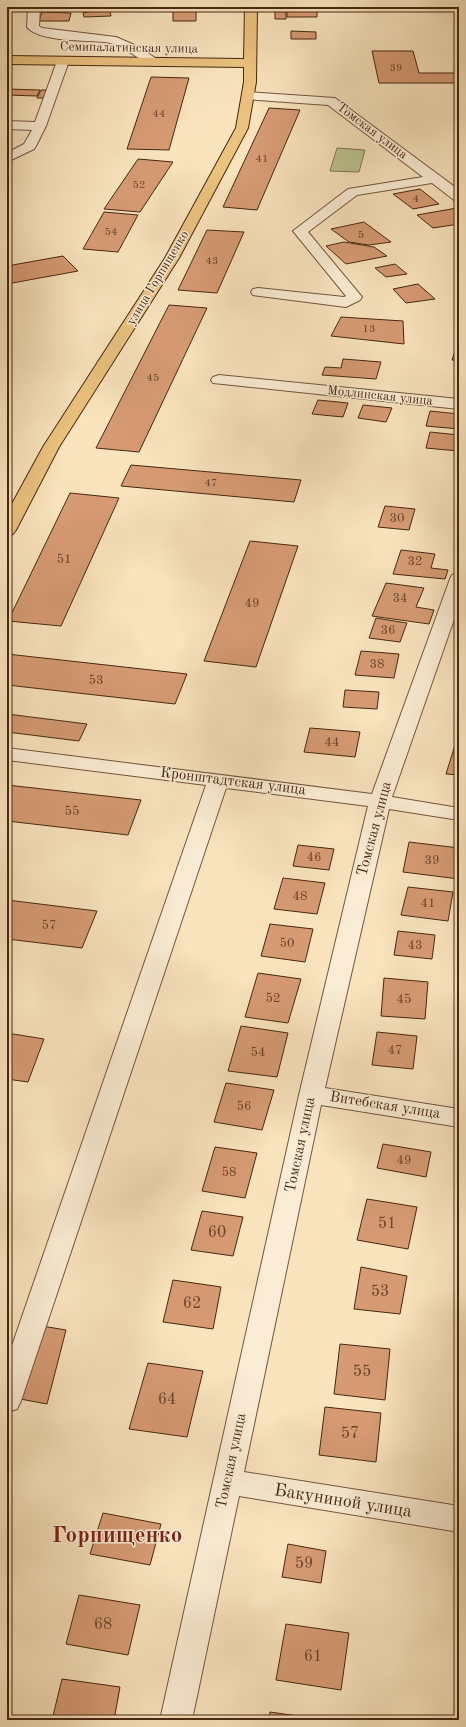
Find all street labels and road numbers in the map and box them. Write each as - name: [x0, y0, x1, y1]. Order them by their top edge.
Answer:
- street label: Семипалатинская улица: [60, 40, 199, 56]
- street label: Томская улица: [334, 100, 410, 162]
- street label: улица Горпищенко: [125, 229, 191, 327]
- street label: Модлинская улица: [326, 384, 434, 408]
- street label: Кронштадтская улица: [159, 766, 307, 798]
- street label: Томская улица: [355, 779, 395, 878]
- street label: Витебская улица: [329, 1090, 442, 1122]
- street label: Томская улица: [284, 1095, 319, 1194]
- street label: Томская улица: [215, 1411, 250, 1510]
- street label: Бакуниной улица: [273, 1481, 413, 1521]

